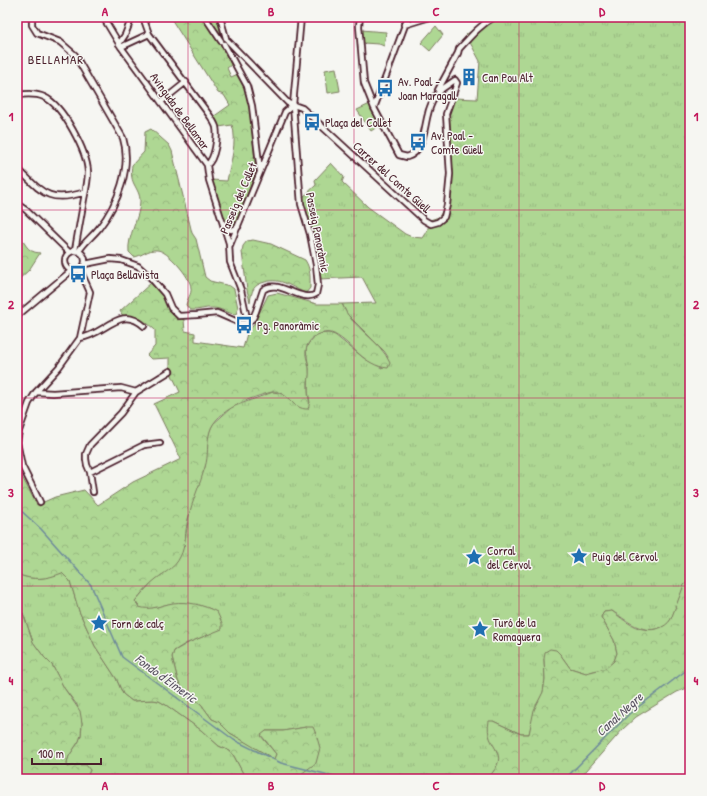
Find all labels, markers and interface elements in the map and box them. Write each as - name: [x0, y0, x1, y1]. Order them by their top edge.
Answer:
- text: A: [102, 2, 109, 20]
- text: B: [268, 2, 275, 20]
- text: C: [432, 2, 440, 20]
- text: D: [599, 2, 606, 20]
- district label: BELLAMAR: [28, 50, 84, 68]
- building icon: Can Pou Alt: [459, 67, 479, 87]
- street label: Avinguda de Bellamar: [146, 69, 214, 153]
- place label: Can Pou Alt: [482, 69, 534, 86]
- place label: Av. Poal - Joan Maragall: [398, 73, 457, 104]
- bus stop icon: Av. Poal - Joan Maragall: [375, 78, 395, 98]
- text: 1: [9, 107, 14, 125]
- text: 1: [694, 107, 699, 125]
- bus stop icon: Plaça del Collet: [302, 112, 322, 132]
- place label: Plaça del Collet: [325, 114, 393, 131]
- place label: Av. Poal - Comte Güell: [431, 127, 484, 158]
- bus stop icon: Av. Poal - Comte Güell: [408, 132, 428, 152]
- street label: Carrer del Comte Güell: [349, 137, 435, 217]
- street label: Passeig del Collet: [215, 159, 261, 236]
- street label: Passeig Panoràmic: [302, 191, 334, 274]
- bus stop icon: Plaça Bellavista: [68, 264, 88, 284]
- place label: Plaça Bellavista: [91, 266, 159, 283]
- text: 2: [8, 295, 15, 313]
- text: 2: [693, 295, 700, 313]
- bus stop icon: Pg. Panoràmic: [234, 315, 254, 335]
- place label: Pg. Panoràmic: [257, 317, 319, 334]
- text: 3: [8, 483, 14, 501]
- text: 3: [693, 483, 699, 501]
- place label: Corral del Cérvol: [487, 542, 532, 573]
- place icon: Puig del Cèrvol: [569, 546, 589, 566]
- place icon: Corral del Cérvol: [464, 547, 484, 567]
- place label: Puig del Cèrvol: [592, 548, 658, 565]
- place icon: Forn de calç: [89, 613, 109, 633]
- place label: Turó de la Romaguera: [493, 614, 541, 645]
- place label: Forn de calç: [111, 615, 164, 632]
- place icon: Turó de la Romaguera: [470, 619, 490, 639]
- water label: Fondo d'Eimeric: [132, 650, 202, 708]
- text: 4: [9, 671, 14, 689]
- text: 4: [694, 671, 699, 689]
- water label: Canal Negre: [592, 687, 648, 741]
- scale bar: [32, 740, 101, 766]
- text: 100 m: [38, 745, 64, 762]
- text: A: [102, 776, 109, 794]
- text: B: [268, 776, 275, 794]
- text: C: [432, 776, 440, 794]
- text: D: [599, 776, 606, 794]

